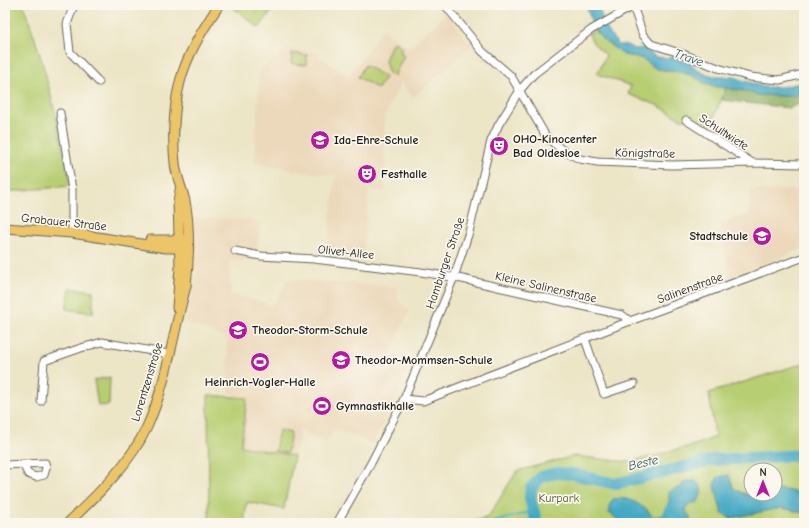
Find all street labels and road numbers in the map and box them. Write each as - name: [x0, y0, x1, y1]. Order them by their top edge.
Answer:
- street label: Schultwiete: [697, 111, 751, 153]
- street label: Königstraße: [615, 145, 675, 161]
- street label: Grabauer Straße: [21, 211, 107, 233]
- street label: Hamburger Straße: [423, 215, 467, 311]
- street label: Olivet-Allee: [317, 242, 375, 262]
- street label: Kleine Salinenstraße: [494, 269, 598, 305]
- street label: Salinenstraße: [655, 270, 725, 306]
- street label: Lorentzenstraße: [128, 341, 166, 423]

